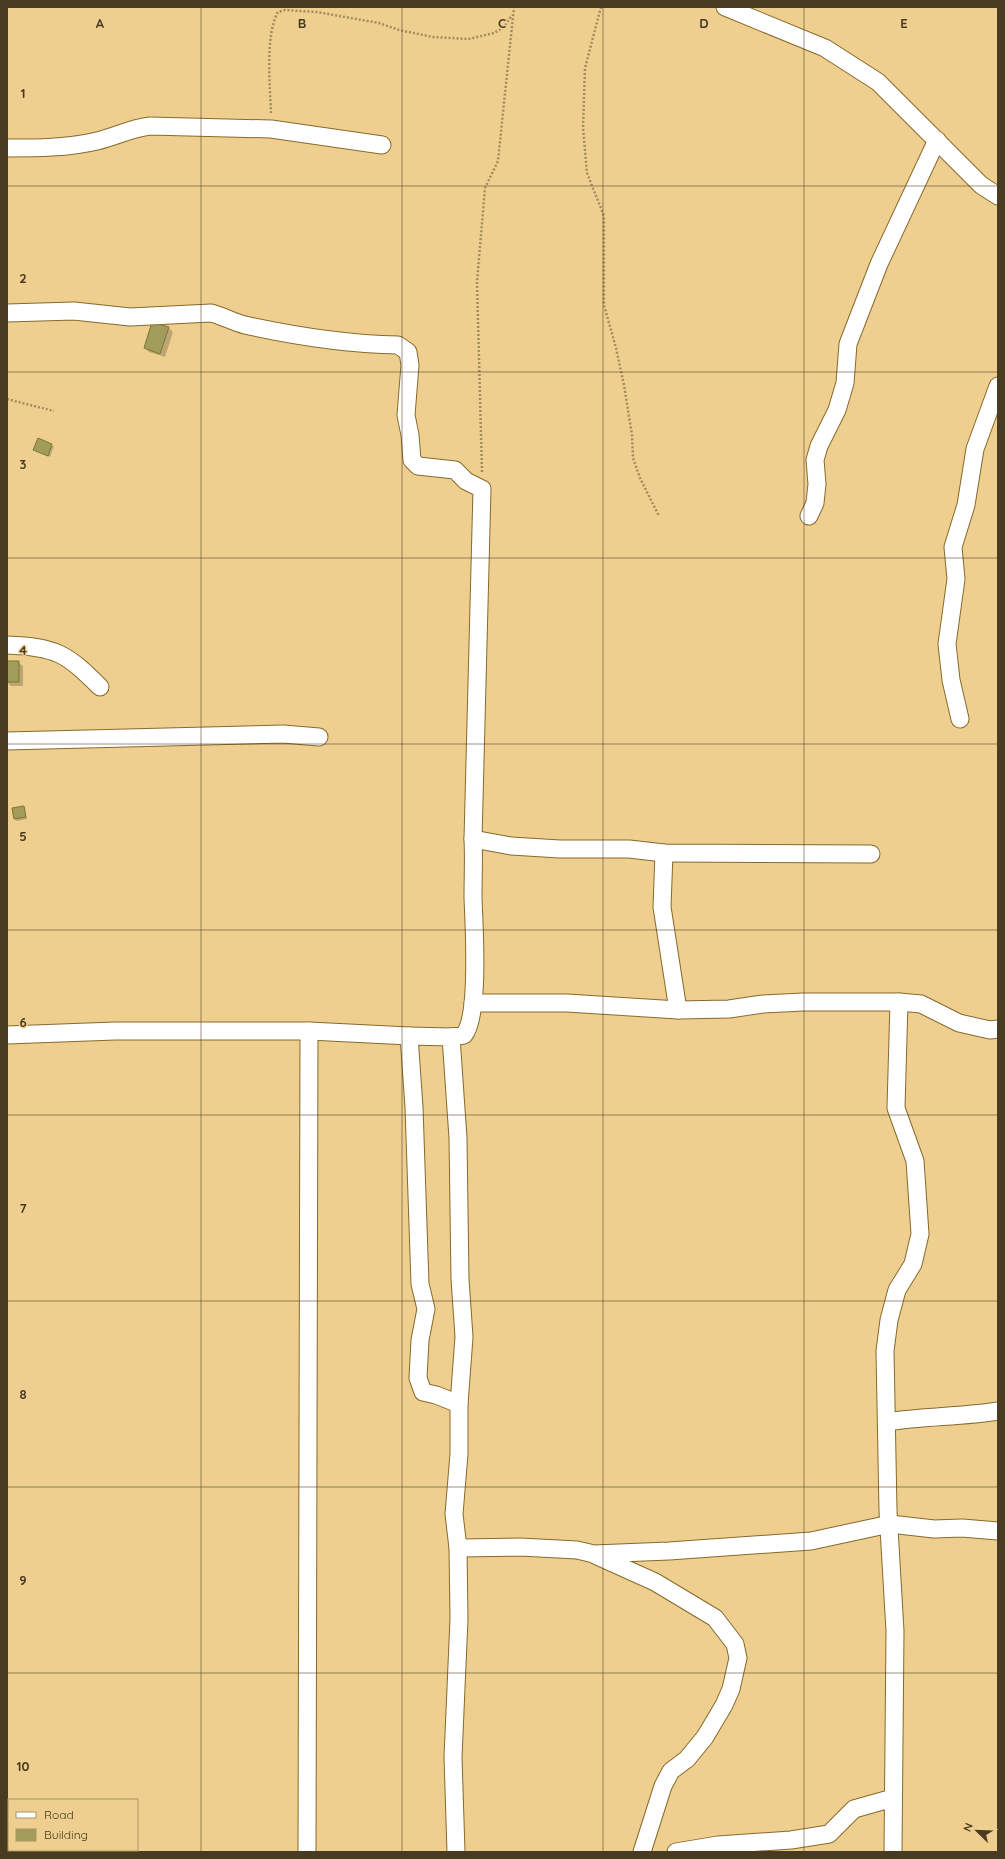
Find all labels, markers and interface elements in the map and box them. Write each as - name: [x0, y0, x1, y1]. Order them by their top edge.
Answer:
- text: A: [96, 15, 105, 31]
- text: B: [298, 15, 306, 31]
- text: C: [498, 15, 506, 31]
- text: D: [699, 15, 709, 31]
- text: E: [900, 15, 908, 31]
- text: 1: [20, 85, 26, 101]
- text: 2: [19, 270, 27, 286]
- text: 3: [20, 456, 27, 472]
- text: 4: [19, 642, 27, 658]
- text: 5: [19, 828, 27, 844]
- text: 6: [19, 1014, 27, 1030]
- text: 7: [19, 1200, 27, 1216]
- text: 8: [19, 1386, 27, 1402]
- text: 9: [19, 1572, 27, 1588]
- text: 10: [16, 1758, 30, 1774]
- legend: [8, 1799, 138, 1851]
- text: Road: [44, 1807, 74, 1822]
- north arrow: [957, 1811, 997, 1851]
- text: N: [960, 1821, 976, 1834]
- text: Building: [44, 1827, 88, 1842]

